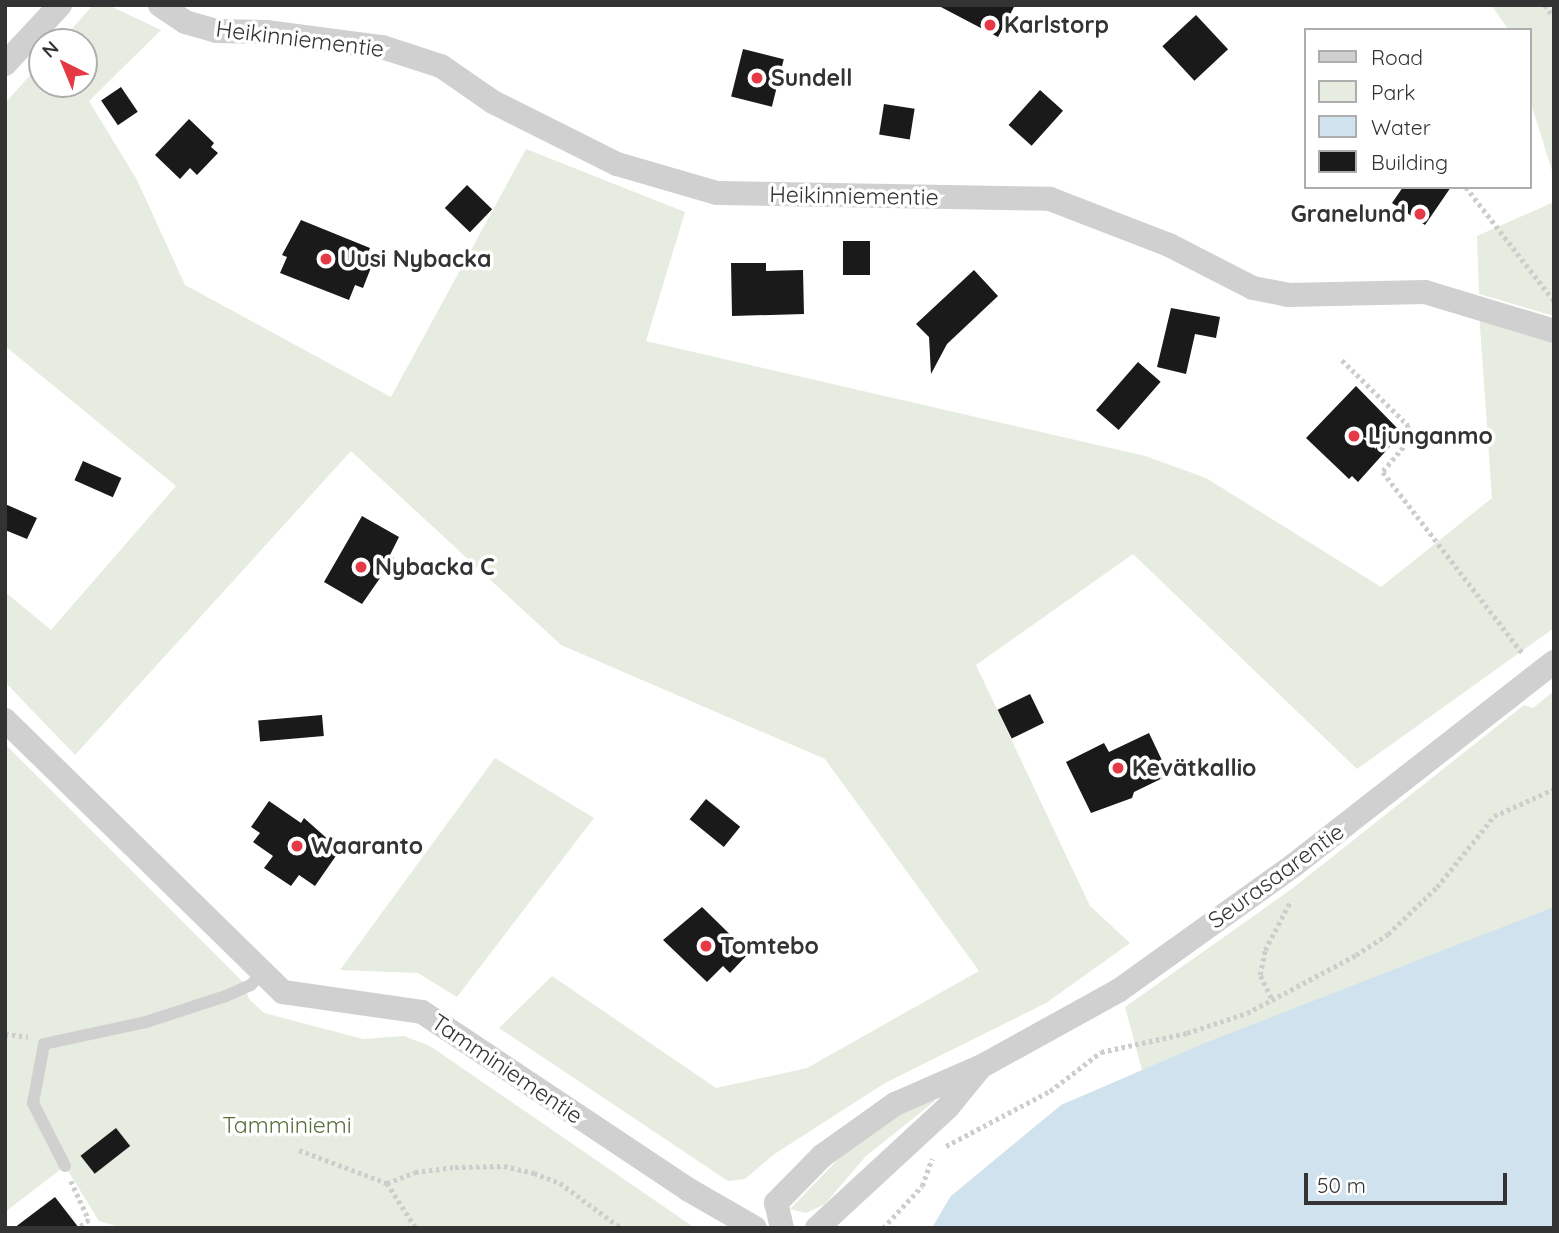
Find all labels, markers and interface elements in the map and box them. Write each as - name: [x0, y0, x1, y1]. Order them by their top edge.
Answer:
- place label: Karlstorp: [1004, 11, 1109, 39]
- street label: Heikinniementie: [214, 15, 386, 63]
- marker: Karlstorp: [982, 17, 998, 33]
- north arrow: [28, 28, 98, 98]
- legend: [1304, 28, 1531, 189]
- text: N: [37, 36, 63, 63]
- text: Road: [1371, 44, 1423, 70]
- place label: Sundell: [771, 64, 852, 92]
- marker: Sundell: [749, 70, 765, 86]
- text: Park: [1371, 79, 1415, 105]
- text: Water: [1371, 114, 1431, 140]
- text: Building: [1371, 149, 1448, 175]
- street label: Heikinniementie: [769, 181, 939, 211]
- place label: Granelund: [1291, 200, 1406, 228]
- marker: Granelund: [1412, 206, 1428, 222]
- place label: Uusi Nybacka: [340, 245, 491, 273]
- marker: Uusi Nybacka: [318, 251, 334, 267]
- place label: Ljunganmo: [1368, 422, 1493, 450]
- marker: Ljunganmo: [1346, 428, 1362, 444]
- place label: Nybacka C: [375, 553, 495, 581]
- marker: Nybacka C: [353, 559, 369, 575]
- place label: Kevätkallio: [1132, 754, 1256, 782]
- marker: Kevätkallio: [1110, 760, 1126, 776]
- street label: Seurasaarentie: [1203, 818, 1349, 934]
- place label: Waaranto: [311, 832, 423, 860]
- marker: Waaranto: [289, 838, 305, 854]
- place label: Tomtebo: [720, 932, 819, 960]
- marker: Tomtebo: [698, 938, 714, 954]
- street label: Tamminiementie: [426, 1008, 588, 1130]
- park label: Tamminiemi: [222, 1111, 352, 1139]
- scale bar: [1307, 1160, 1510, 1204]
- text: 50 m: [1317, 1172, 1366, 1198]

